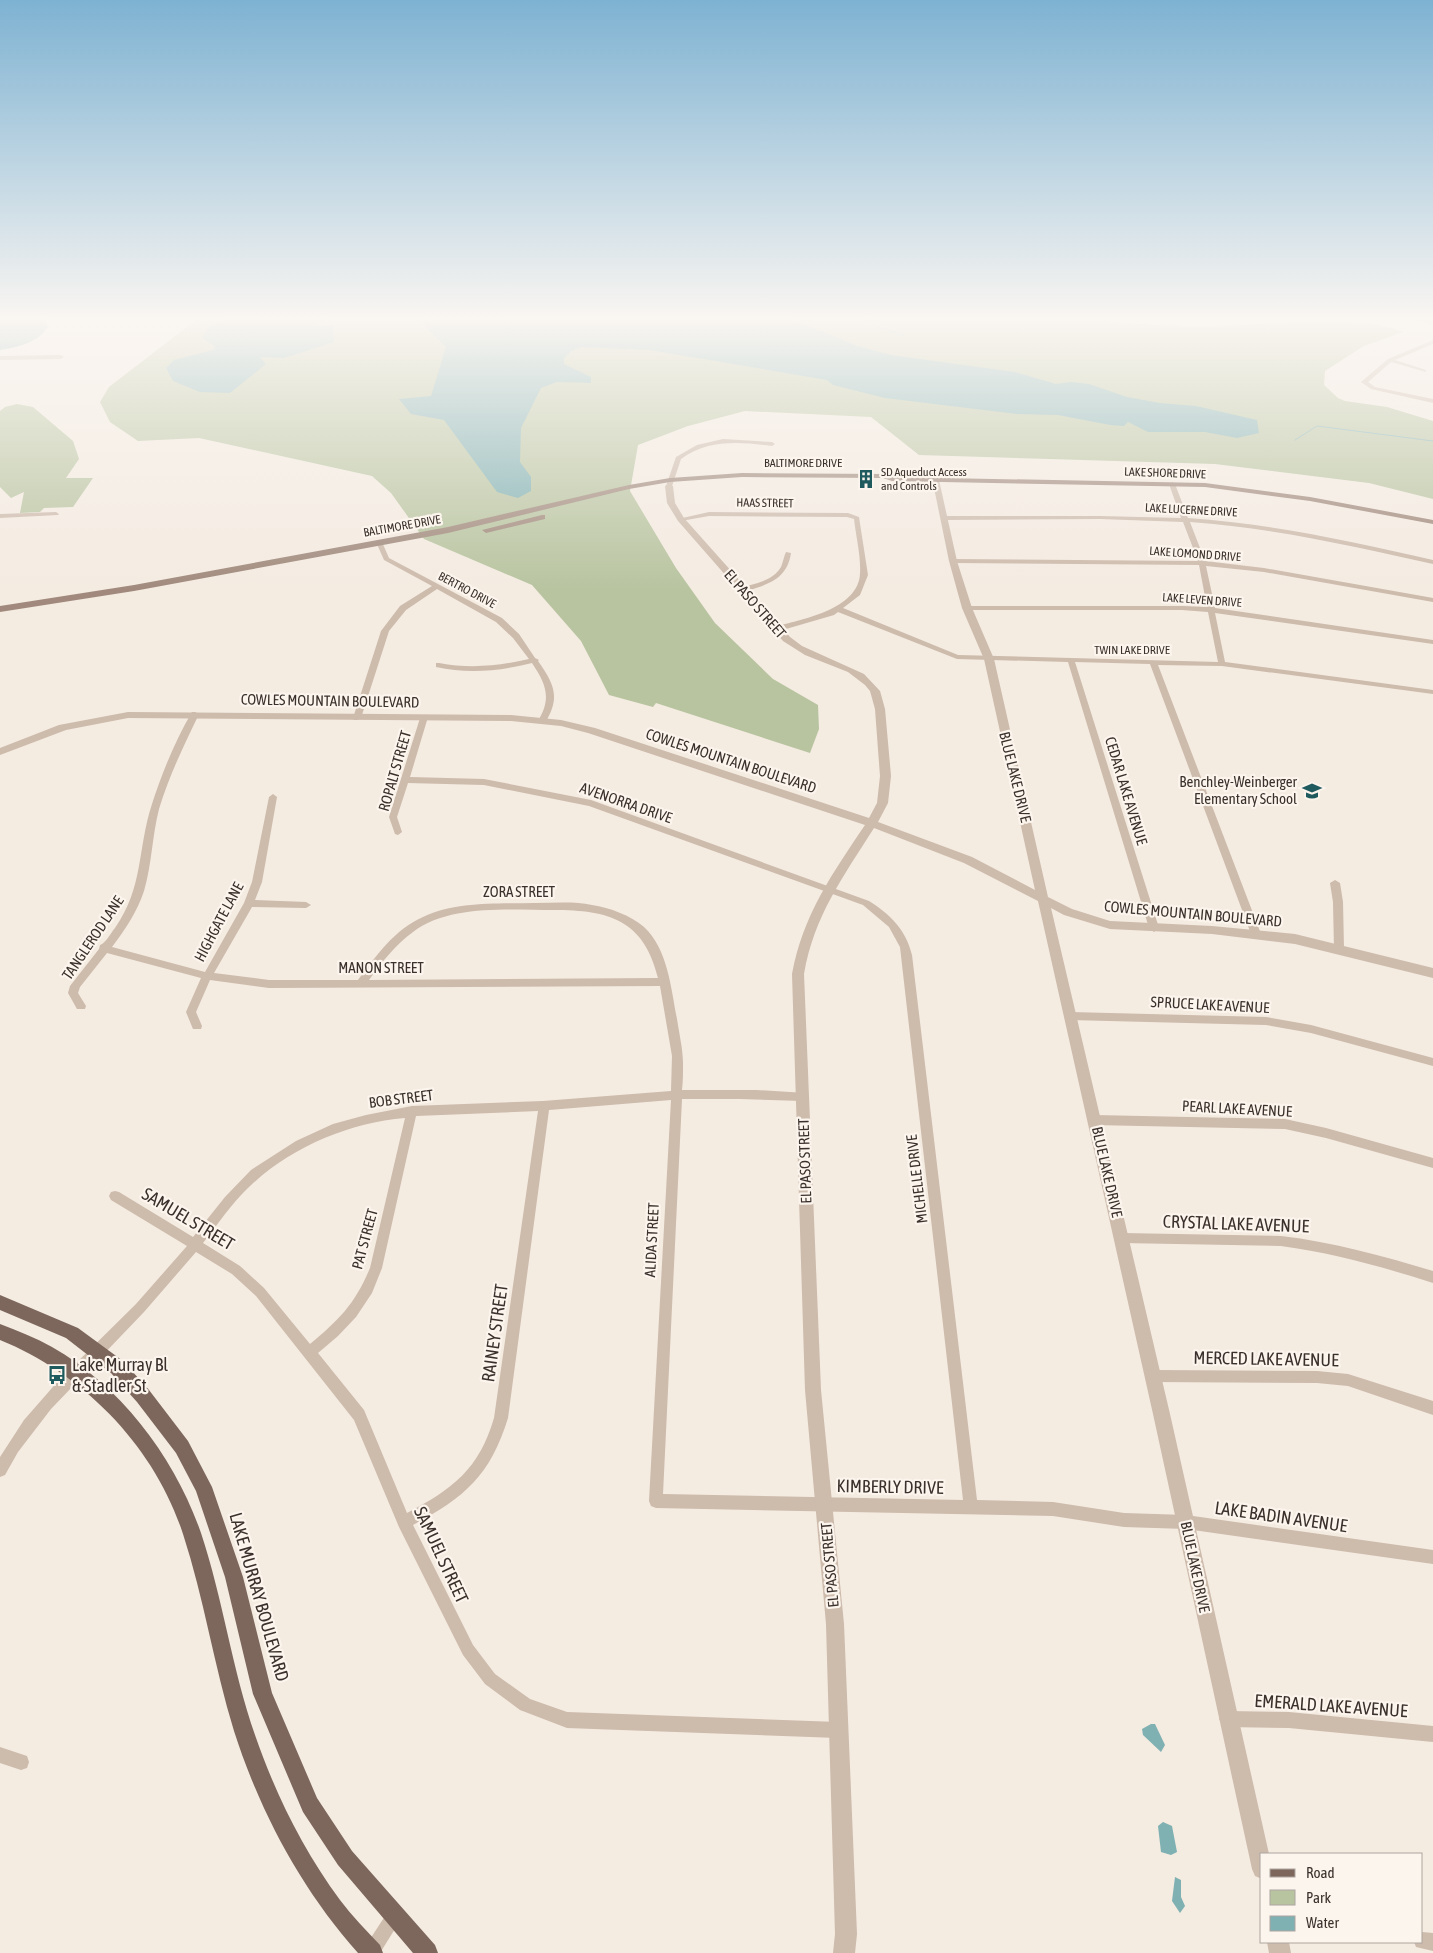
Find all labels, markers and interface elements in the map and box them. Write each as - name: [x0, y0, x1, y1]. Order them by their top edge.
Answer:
- street label: BALTIMORE DRIVE: [764, 456, 842, 470]
- place label: SD Aqueduct Access and Controls: [881, 465, 967, 493]
- street label: LAKE SHORE DRIVE: [1124, 465, 1206, 481]
- building icon: SD Aqueduct Access and Controls: [855, 468, 877, 490]
- street label: HAAS STREET: [736, 496, 794, 511]
- street label: LAKE LUCERNE DRIVE: [1145, 501, 1237, 519]
- street label: BALTIMORE DRIVE: [362, 512, 442, 540]
- street label: LAKE LOMOND DRIVE: [1149, 544, 1241, 564]
- street label: EL PASO STREET: [721, 566, 790, 642]
- street label: BERTRO DRIVE: [436, 569, 498, 611]
- street label: LAKE LEVEN DRIVE: [1162, 590, 1242, 610]
- street label: TWIN LAKE DRIVE: [1094, 643, 1170, 657]
- street label: COWLES MOUNTAIN BOULEVARD: [241, 690, 419, 711]
- street label: COWLES MOUNTAIN BOULEVARD: [644, 725, 819, 796]
- street label: ROPALT STREET: [375, 728, 414, 813]
- street label: BLUE LAKE DRIVE: [996, 730, 1035, 824]
- street label: CEDAR LAKE AVENUE: [1102, 735, 1151, 848]
- place label: Benchley-Weinberger Elementary School: [1179, 773, 1298, 807]
- street label: AVENORRA DRIVE: [578, 779, 675, 826]
- school or university icon: Benchley-Weinberger Elementary School: [1301, 780, 1323, 802]
- street label: HIGHGATE LANE: [191, 879, 247, 964]
- street label: ZORA STREET: [483, 883, 555, 900]
- street label: TANGLEROD LANE: [58, 892, 127, 983]
- street label: COWLES MOUNTAIN BOULEVARD: [1104, 897, 1283, 930]
- street label: MANON STREET: [338, 959, 424, 976]
- street label: SPRUCE LAKE AVENUE: [1150, 993, 1271, 1016]
- street label: BOB STREET: [368, 1086, 435, 1111]
- street label: PEARL LAKE AVENUE: [1182, 1097, 1293, 1120]
- street label: EL PASO STREET: [795, 1118, 814, 1204]
- street label: BLUE LAKE DRIVE: [1089, 1125, 1126, 1220]
- street label: MICHELLE DRIVE: [903, 1133, 930, 1224]
- street label: SAMUEL STREET: [138, 1183, 238, 1254]
- street label: ALIDA STREET: [641, 1202, 662, 1278]
- street label: PAT STREET: [348, 1206, 381, 1271]
- street label: CRYSTAL LAKE AVENUE: [1162, 1210, 1310, 1237]
- street label: RAINEY STREET: [477, 1282, 512, 1383]
- street label: MERCED LAKE AVENUE: [1193, 1347, 1339, 1370]
- place label: Lake Murray Bl & Stadler St: [72, 1354, 168, 1396]
- bus stop icon: Lake Murray Bl & Stadler St: [46, 1364, 68, 1386]
- street label: KIMBERLY DRIVE: [836, 1475, 944, 1498]
- street label: LAKE BADIN AVENUE: [1213, 1497, 1349, 1536]
- street label: SAMUEL STREET: [410, 1503, 473, 1606]
- street label: LAKE MURRAY BOULEVARD: [225, 1510, 294, 1684]
- street label: BLUE LAKE DRIVE: [1178, 1520, 1214, 1615]
- street label: EL PASO STREET: [817, 1521, 842, 1608]
- street label: EMERALD LAKE AVENUE: [1254, 1690, 1409, 1721]
- legend: [1260, 1853, 1423, 1943]
- text: Road: [1306, 1864, 1335, 1881]
- text: Park: [1306, 1889, 1331, 1906]
- text: Water: [1306, 1914, 1339, 1931]

